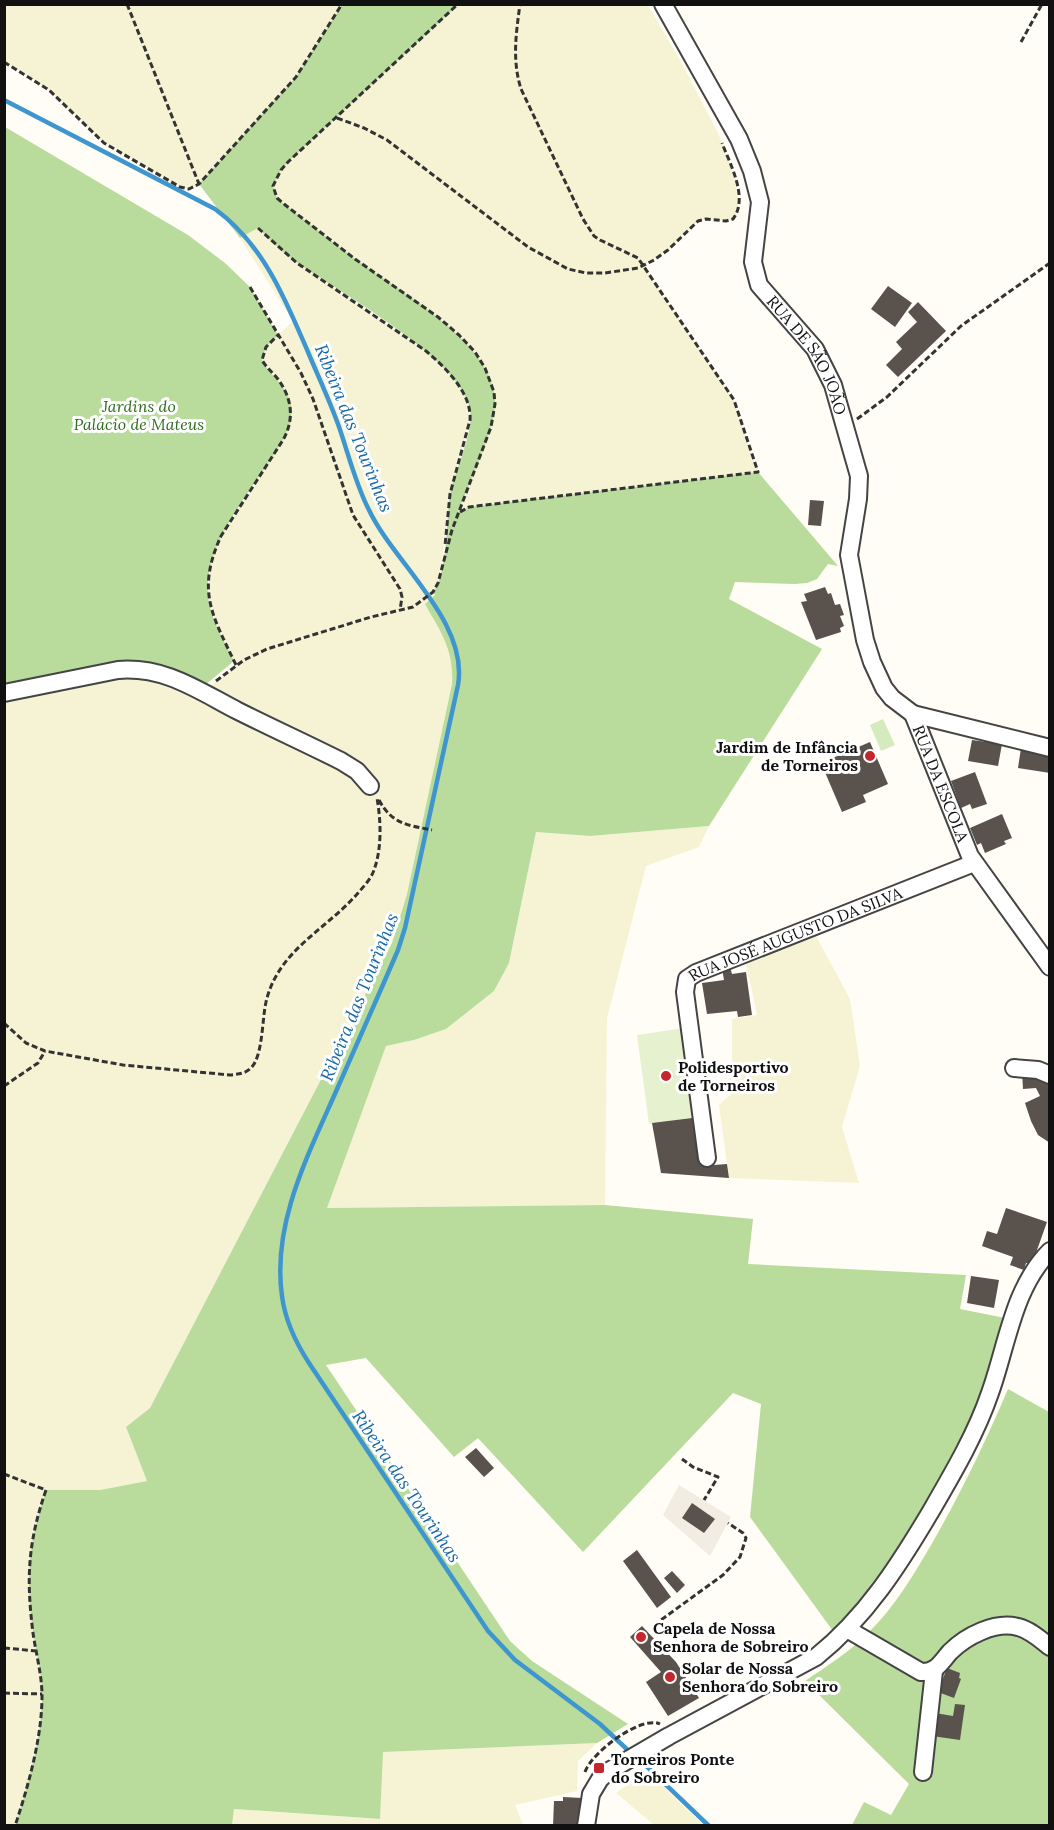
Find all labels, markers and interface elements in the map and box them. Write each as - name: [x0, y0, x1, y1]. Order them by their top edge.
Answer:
- street label: RUA DE SÃO JOÃO: [763, 291, 851, 417]
- water label: Ribeira das Tourinhas: [310, 341, 398, 515]
- park label: Jardins do Palácio de Mateus: [74, 396, 204, 434]
- street label: RUA DA ESCOLA: [908, 722, 974, 846]
- place label: Jardim de Infância de Torneiros: [716, 737, 859, 775]
- marker: Jardim de Infância de Torneiros: [863, 749, 877, 763]
- street label: RUA JOSÉ AUGUSTO DA SILVA: [684, 882, 906, 985]
- water label: Ribeira das Tourinhas: [315, 910, 403, 1084]
- place label: Polidesportivo de Torneiros: [678, 1057, 789, 1095]
- marker: Polidesportivo de Torneiros: [659, 1069, 673, 1083]
- water label: Ribeira das Tourinhas: [347, 1405, 467, 1567]
- place label: Capela de Nossa Senhora de Sobreiro: [653, 1618, 809, 1656]
- marker: Capela de Nossa Senhora de Sobreiro: [634, 1630, 648, 1644]
- place label: Solar de Nossa Senhora do Sobreiro: [682, 1658, 838, 1696]
- marker: Solar de Nossa Senhora do Sobreiro: [663, 1670, 677, 1684]
- place label: Torneiros Ponte do Sobreiro: [611, 1749, 735, 1787]
- marker: Torneiros Ponte do Sobreiro: [592, 1761, 606, 1775]

